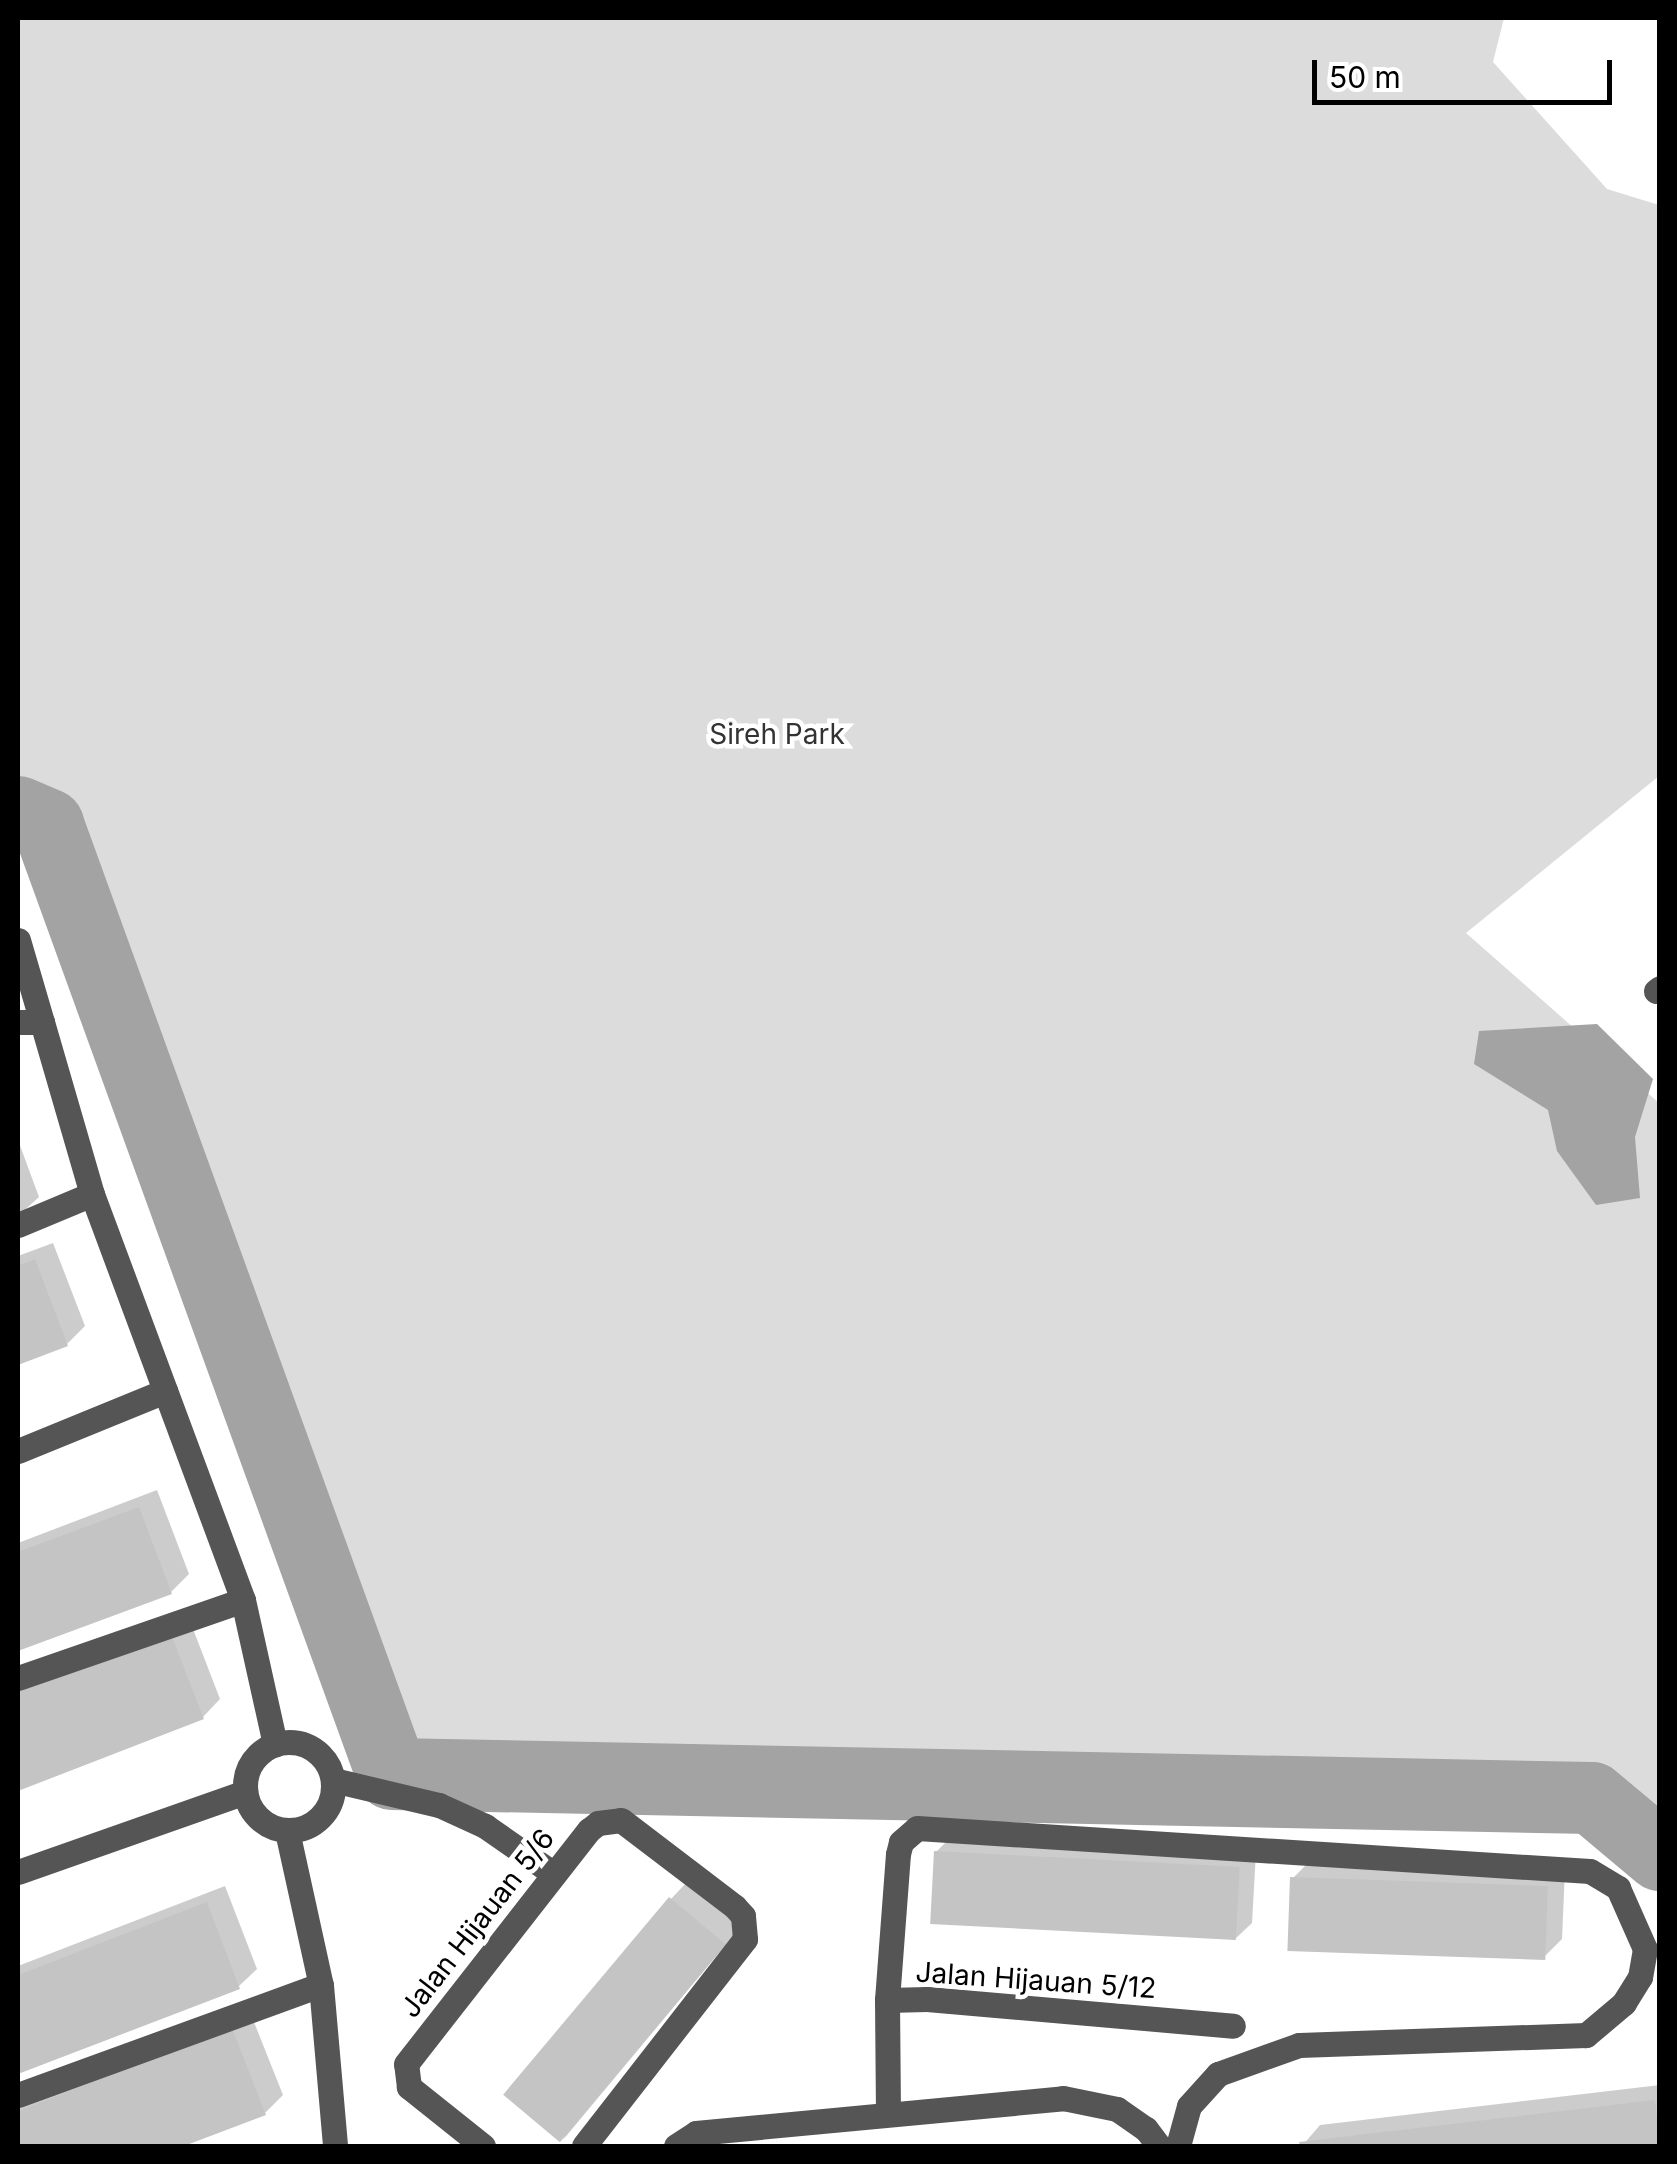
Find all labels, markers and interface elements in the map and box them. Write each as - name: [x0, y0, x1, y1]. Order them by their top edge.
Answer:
- scale bar: [1317, 40, 1617, 102]
- text: 50 m: [1329, 59, 1401, 95]
- park label: Sireh Park: [709, 717, 845, 751]
- street label: Jalan Hijauan 5/6: [393, 1822, 561, 2024]
- street label: Jalan Hijauan 5/12: [915, 1955, 1157, 2005]

